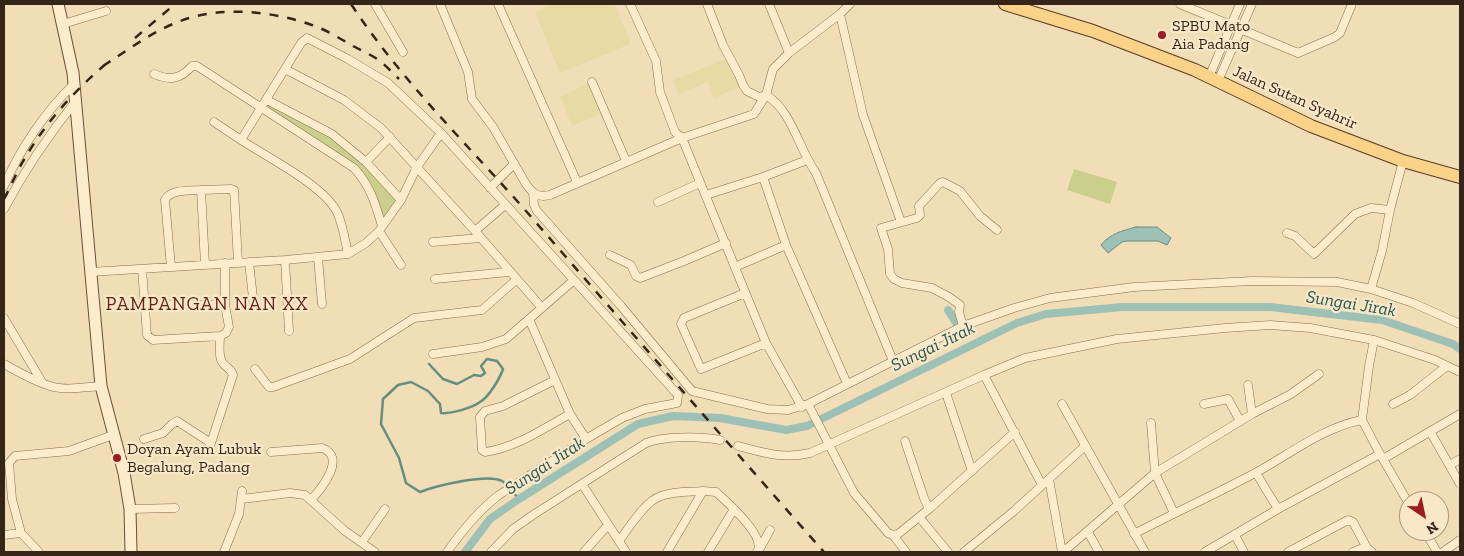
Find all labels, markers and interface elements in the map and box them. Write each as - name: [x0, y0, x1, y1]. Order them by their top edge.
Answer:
- place label: SPBU Mato Aia Padang: [1172, 16, 1250, 54]
- marker: SPBU Mato Aia Padang: [1156, 29, 1168, 41]
- street label: Jalan Sutan Syahrir: [1230, 62, 1360, 134]
- water label: Sungai Jirak: [1305, 286, 1397, 322]
- district label: PAMPANGAN NAN XX: [104, 294, 310, 316]
- water label: Sungai Jirak: [888, 317, 978, 377]
- water label: Sungai Jirak: [501, 432, 589, 500]
- place label: Doyan Ayam Lubuk Begalung, Padang: [127, 439, 261, 477]
- marker: Doyan Ayam Lubuk Begalung, Padang: [111, 452, 123, 464]
- north arrow: [1399, 491, 1449, 541]
- text: N: [1423, 518, 1441, 538]

